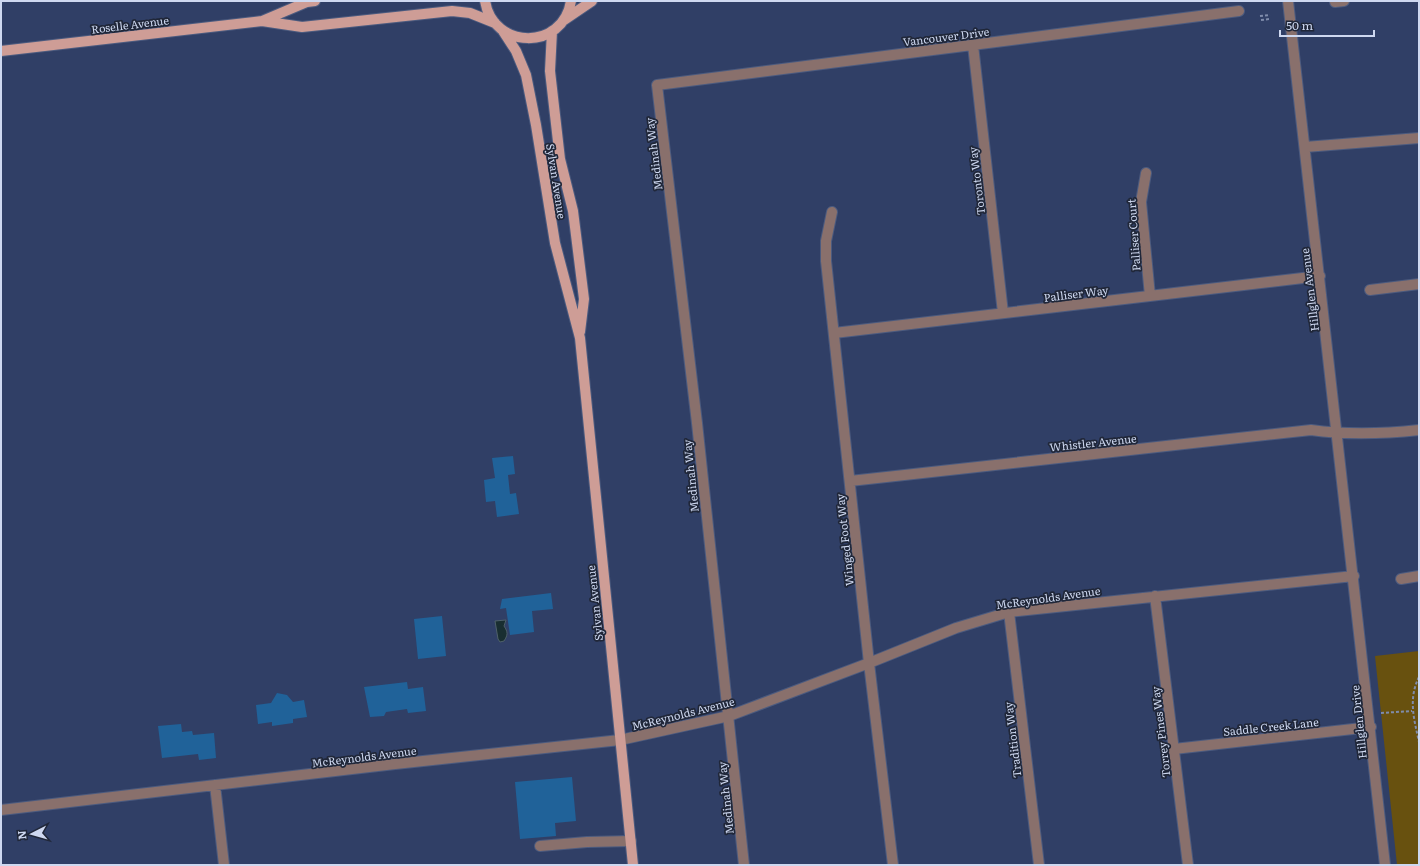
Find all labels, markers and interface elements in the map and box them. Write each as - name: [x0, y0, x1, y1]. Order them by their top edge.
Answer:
- street label: Roselle Avenue: [90, 11, 170, 37]
- scale bar: [1280, 12, 1374, 38]
- text: 50 m: [1286, 16, 1313, 34]
- street label: Vancouver Drive: [902, 23, 990, 49]
- street label: Medinah Way: [641, 116, 665, 191]
- street label: Sylvan Avenue: [543, 142, 571, 220]
- street label: Toronto Way: [964, 145, 988, 216]
- street label: Palliser Court: [1122, 198, 1144, 272]
- street label: Hillglen Avenue: [1296, 247, 1322, 332]
- street label: Palliser Way: [1043, 281, 1110, 305]
- street label: Whistler Avenue: [1049, 429, 1138, 455]
- street label: Medinah Way: [678, 438, 702, 513]
- street label: Winged Foot Way: [831, 493, 857, 587]
- street label: Sylvan Avenue: [582, 564, 606, 642]
- street label: McReynolds Avenue: [995, 582, 1102, 612]
- street label: Hillglen Drive: [1346, 684, 1370, 760]
- street label: Torrey Pines Way: [1146, 685, 1174, 779]
- street label: McReynolds Avenue: [630, 692, 736, 734]
- street label: Tradition Way: [999, 700, 1025, 779]
- street label: Saddle Creek Lane: [1222, 713, 1320, 739]
- street label: McReynolds Avenue: [311, 742, 418, 770]
- street label: Medinah Way: [713, 760, 737, 835]
- north arrow: [12, 814, 52, 854]
- text: N: [13, 830, 29, 841]

